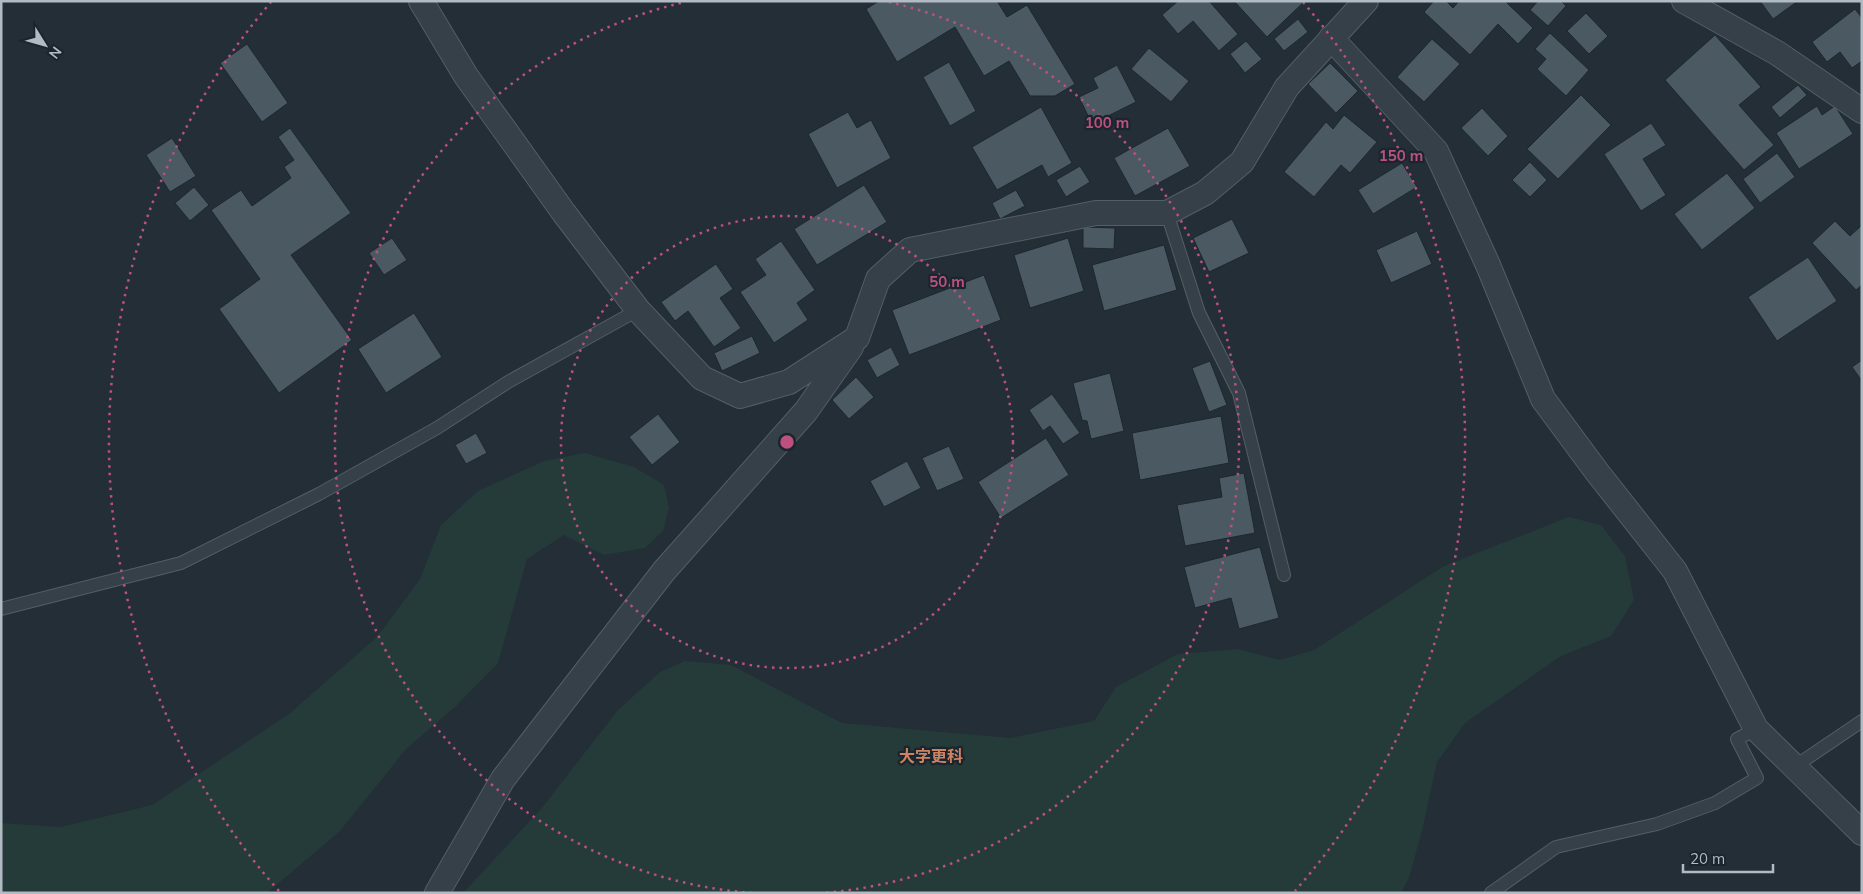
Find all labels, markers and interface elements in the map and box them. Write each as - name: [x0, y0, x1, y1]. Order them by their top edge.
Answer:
- north arrow: [20, 20, 70, 70]
- text: N: [45, 43, 66, 62]
- text: 100 m: [1085, 113, 1129, 132]
- text: 150 m: [1379, 146, 1423, 165]
- text: 50 m: [929, 272, 965, 291]
- centre of rings: [778, 433, 796, 451]
- district label: 大字更科: [899, 746, 963, 766]
- scale bar: [1683, 842, 1773, 874]
- text: 20 m: [1690, 849, 1725, 868]

